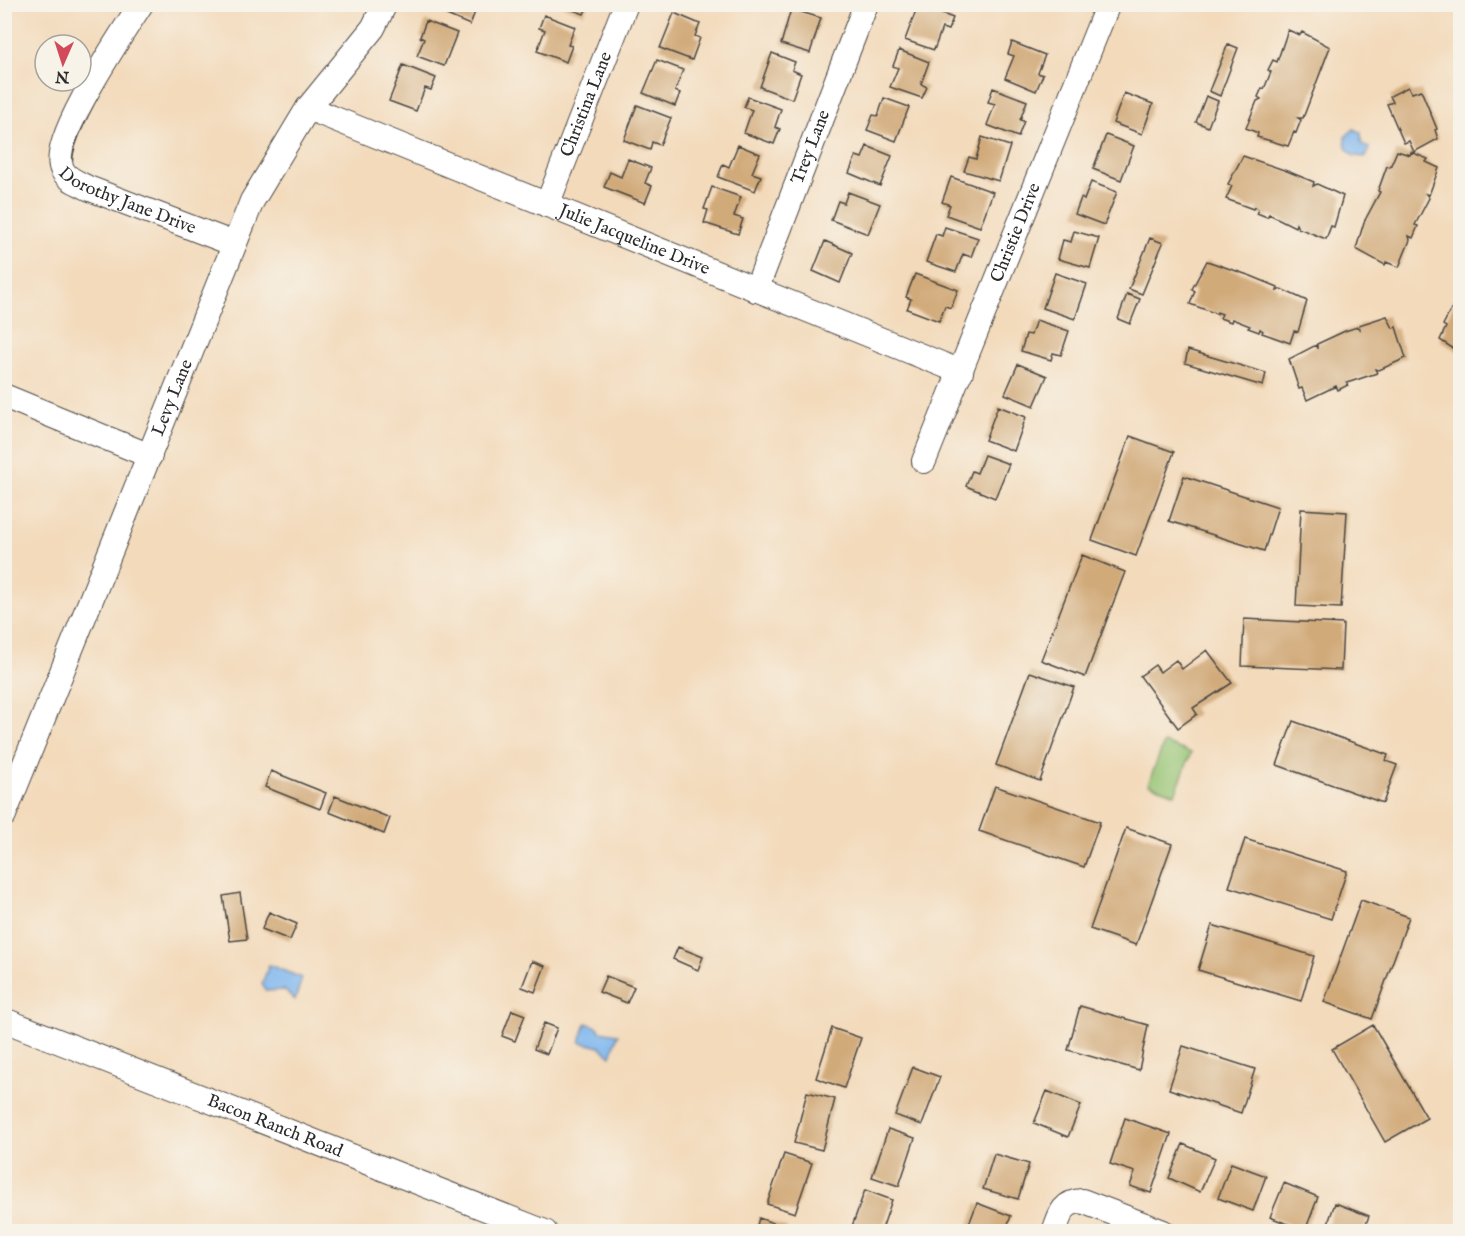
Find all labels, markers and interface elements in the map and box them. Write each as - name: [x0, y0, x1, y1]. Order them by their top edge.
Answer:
- north arrow: [33, 33, 93, 93]
- street label: Christina Lane: [556, 49, 618, 160]
- text: N: [55, 66, 71, 86]
- street label: Trey Lane: [786, 107, 836, 188]
- street label: Dorothy Jane Drive: [53, 162, 199, 240]
- street label: Christie Drive: [986, 180, 1046, 286]
- street label: Julie Jacqueline Drive: [554, 198, 713, 281]
- street label: Levy Lane: [147, 356, 198, 439]
- street label: Bacon Ranch Road: [204, 1089, 346, 1163]

